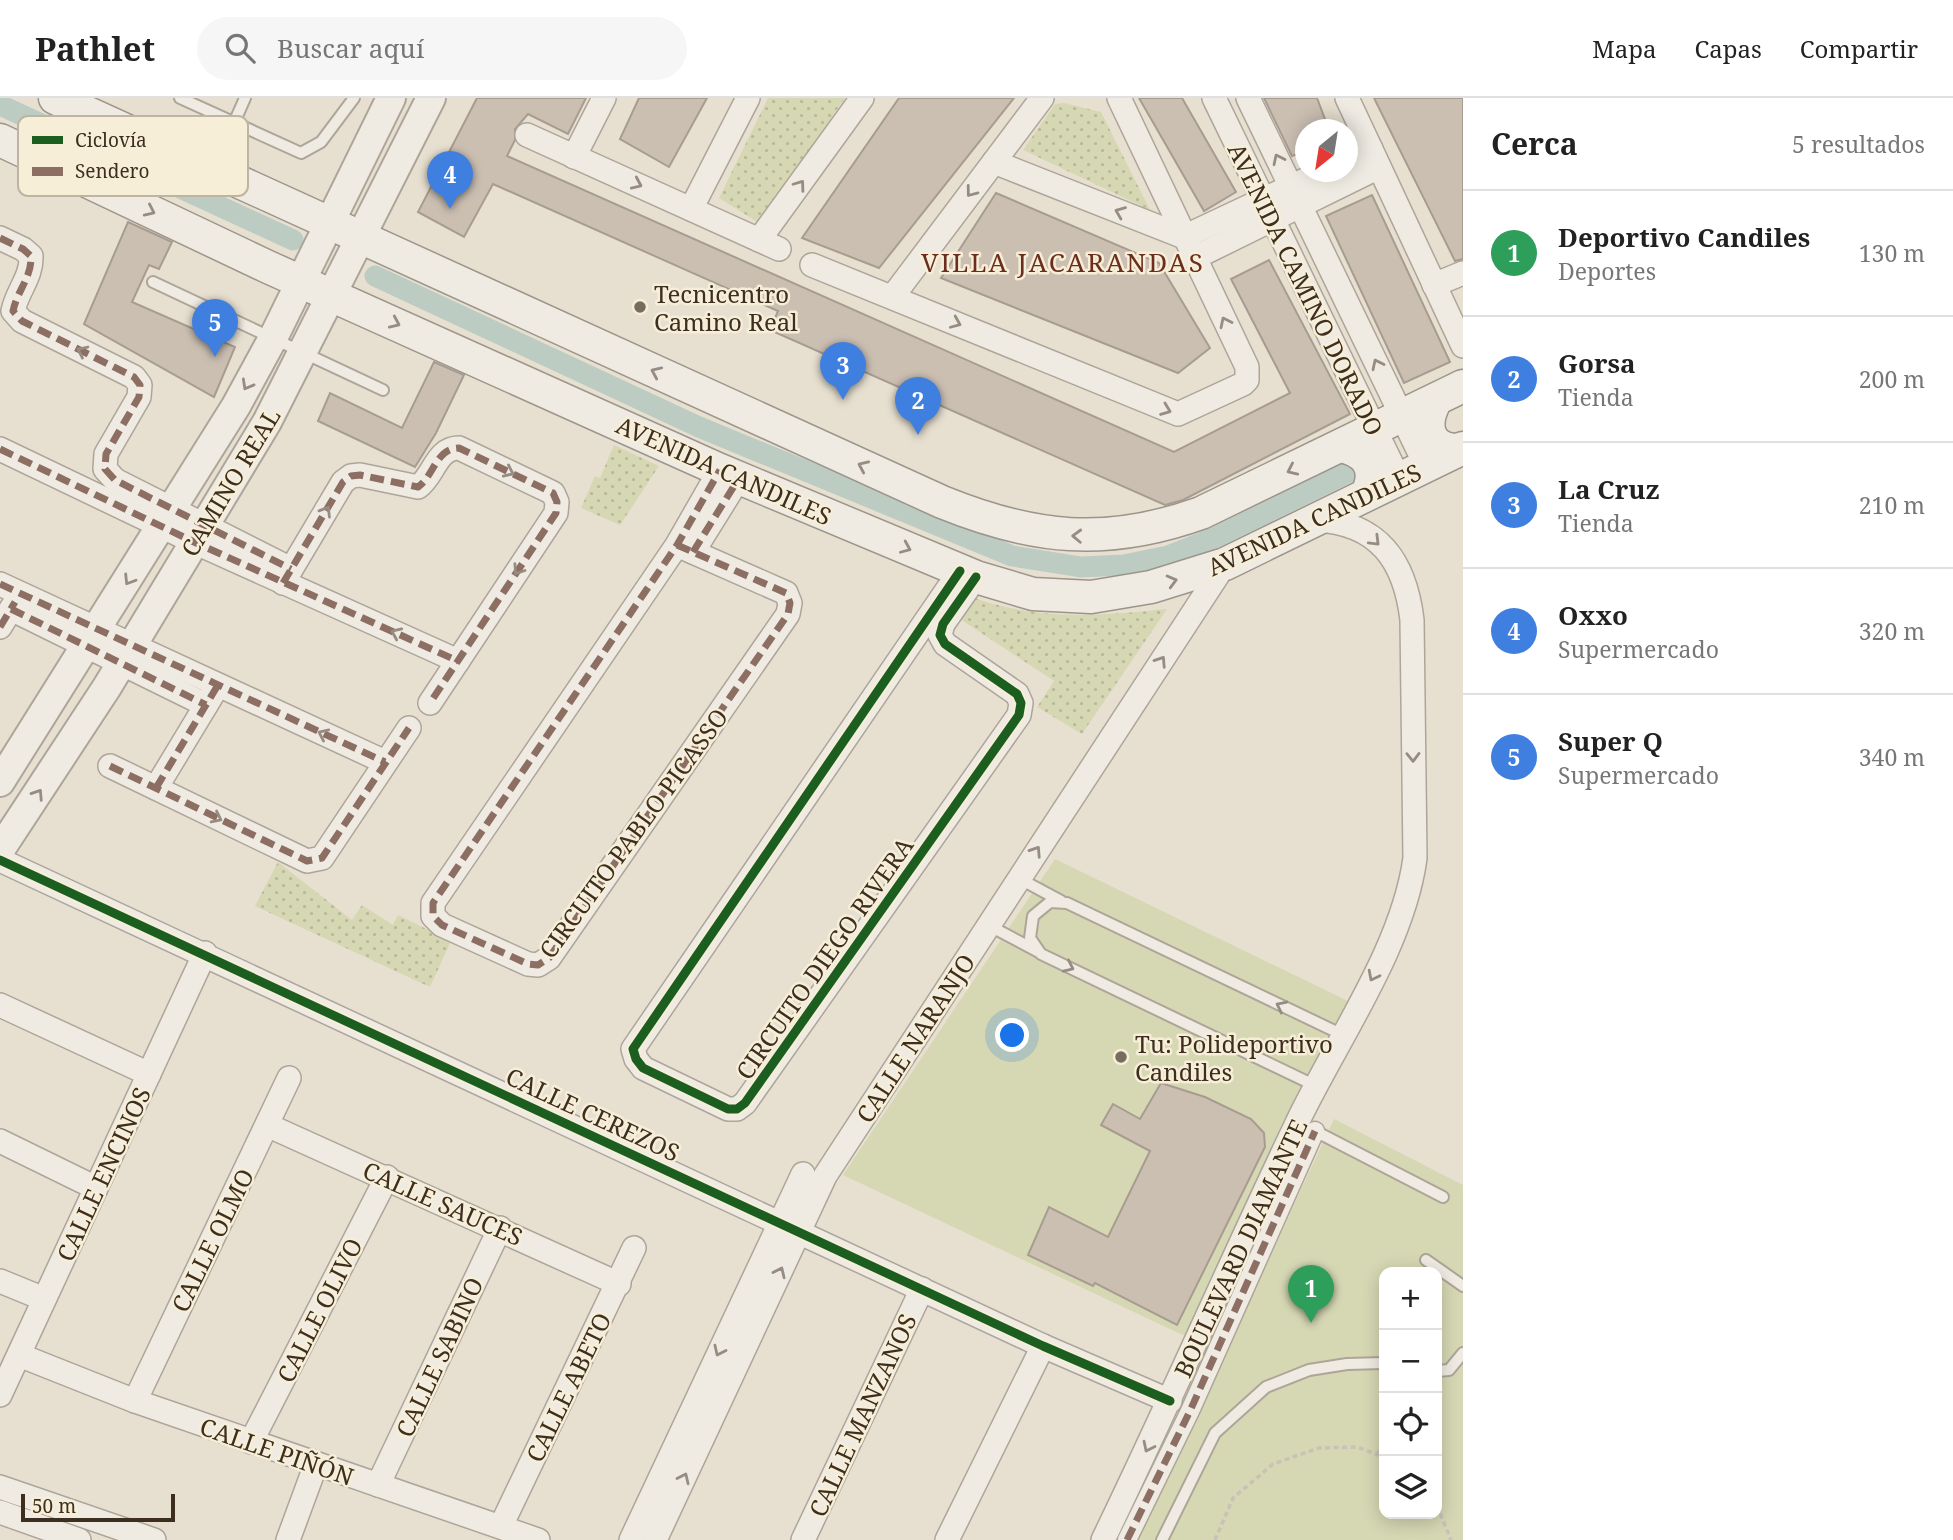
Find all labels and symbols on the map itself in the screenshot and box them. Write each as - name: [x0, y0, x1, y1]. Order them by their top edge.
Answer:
- legend: [18, 116, 248, 196]
- north arrow: [1295, 119, 1358, 182]
- text: Ciclovía: [75, 127, 147, 153]
- street label: AVENIDA CAMINO DORADO: [1221, 137, 1391, 441]
- pin: 4: [427, 151, 473, 209]
- one-way arrow: [1272, 154, 1286, 166]
- text: Sendero: [75, 158, 150, 184]
- one-way arrow: [629, 176, 642, 190]
- one-way arrow: [791, 180, 804, 192]
- one-way arrow: [967, 184, 979, 197]
- one-way arrow: [143, 203, 156, 217]
- one-way arrow: [1115, 206, 1127, 220]
- district label: VILLA JACARANDAS: [921, 244, 1205, 280]
- place label: Tecnicentro Camino Real: [654, 277, 798, 338]
- pin: 5: [192, 299, 238, 357]
- marker: Tecnicentro Camino Real: [632, 299, 648, 315]
- one-way arrow: [949, 314, 961, 328]
- one-way arrow: [388, 315, 400, 329]
- one-way arrow: [1219, 317, 1233, 329]
- pin: 3: [820, 342, 866, 400]
- one-way arrow: [77, 345, 89, 359]
- one-way arrow: [1371, 359, 1385, 371]
- one-way arrow: [651, 366, 663, 380]
- pin: 2: [895, 377, 941, 435]
- one-way arrow: [242, 378, 256, 391]
- one-way arrow: [1160, 401, 1172, 415]
- street label: CAMINO REAL: [173, 402, 287, 562]
- street label: AVENIDA CANDILES: [611, 408, 837, 532]
- street label: AVENIDA CANDILES: [1202, 455, 1426, 583]
- one-way arrow: [858, 460, 870, 474]
- one-way arrow: [1287, 462, 1299, 476]
- one-way arrow: [502, 463, 514, 477]
- one-way arrow: [318, 505, 331, 518]
- one-way arrow: [1071, 528, 1082, 543]
- one-way arrow: [1367, 532, 1380, 545]
- one-way arrow: [899, 540, 911, 554]
- one-way arrow: [514, 562, 526, 575]
- one-way arrow: [125, 572, 138, 585]
- one-way arrow: [1166, 575, 1178, 589]
- one-way arrow: [390, 627, 403, 641]
- one-way arrow: [1153, 656, 1166, 669]
- street label: CIRCUITO PABLO PICASSO: [531, 701, 735, 965]
- one-way arrow: [318, 728, 331, 742]
- one-way arrow: [1406, 752, 1421, 763]
- one-way arrow: [30, 788, 43, 801]
- one-way arrow: [210, 810, 222, 824]
- street label: CIRCUITO DIEGO RIVERA: [728, 830, 920, 1086]
- one-way arrow: [1027, 846, 1040, 859]
- street label: CALLE NARANJO: [848, 947, 982, 1129]
- one-way arrow: [1062, 959, 1074, 973]
- one-way arrow: [1367, 969, 1381, 981]
- one-way arrow: [1276, 1001, 1288, 1015]
- your location: [995, 1018, 1029, 1052]
- place label: Tu: Polideportivo Candiles: [1135, 1027, 1333, 1088]
- marker: Tu: Polideportivo Candiles: [1113, 1049, 1129, 1065]
- street label: CALLE CEREZOS: [501, 1059, 685, 1169]
- street label: CALLE ENCINOS: [48, 1081, 158, 1267]
- street label: BOULEVARD DIAMANTE: [1166, 1114, 1314, 1382]
- street label: CALLE SAUCES: [358, 1153, 528, 1253]
- street label: CALLE OLMO: [163, 1163, 261, 1317]
- street label: CALLE OLIVO: [268, 1232, 370, 1388]
- pin: 1: [1288, 1265, 1334, 1323]
- one-way arrow: [772, 1267, 786, 1279]
- street label: CALLE SABINO: [388, 1272, 490, 1442]
- street label: CALLE ABETO: [518, 1307, 618, 1467]
- street label: CALLE MANZANOS: [800, 1308, 924, 1522]
- one-way arrow: [714, 1344, 728, 1356]
- street label: CALLE PIÑÓN: [196, 1409, 358, 1493]
- one-way arrow: [1143, 1440, 1157, 1452]
- one-way arrow: [676, 1473, 690, 1485]
- scale bar: [21, 1491, 175, 1523]

